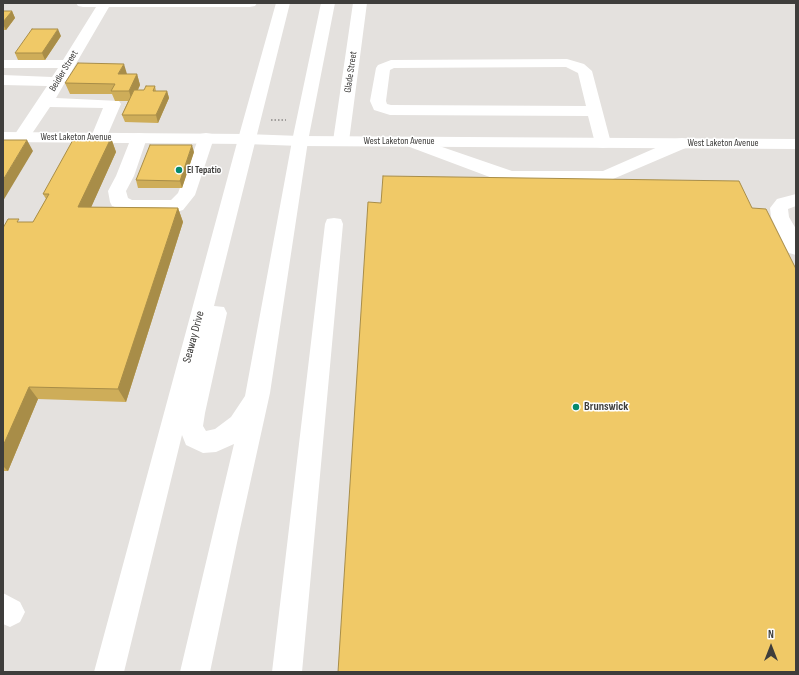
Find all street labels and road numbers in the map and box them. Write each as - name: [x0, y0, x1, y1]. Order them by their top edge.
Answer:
- street label: Beidler Street: [47, 48, 81, 94]
- street label: Glade Street: [342, 51, 360, 93]
- street label: West Laketon Avenue: [40, 131, 112, 143]
- street label: West Laketon Avenue: [363, 135, 435, 147]
- street label: West Laketon Avenue: [687, 137, 759, 149]
- street label: Seaway Drive: [180, 309, 208, 365]

